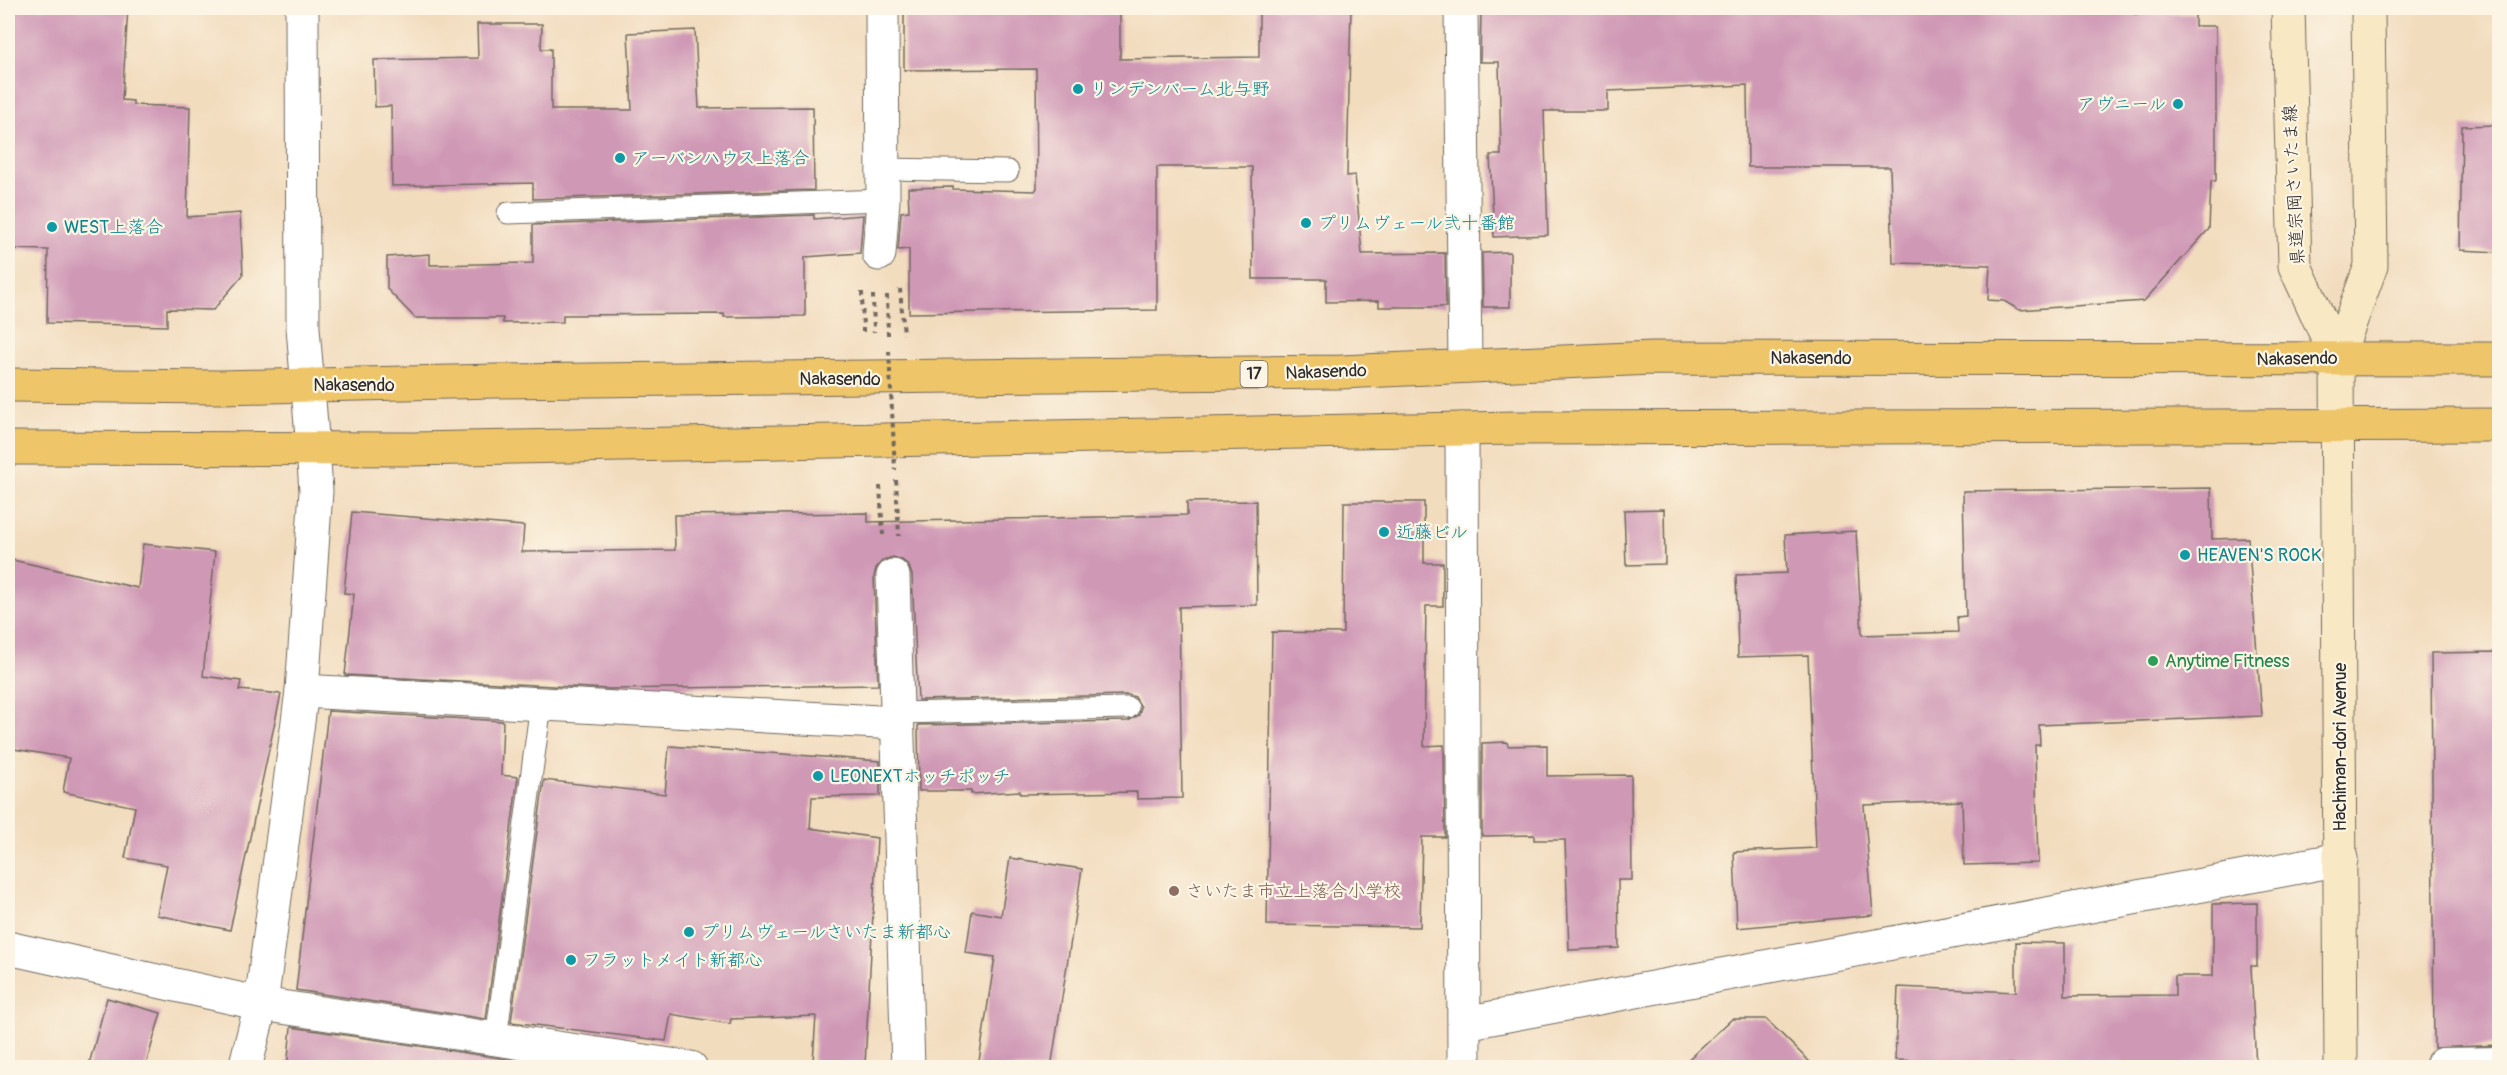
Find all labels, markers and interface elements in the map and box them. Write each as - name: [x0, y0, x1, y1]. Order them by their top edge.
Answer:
- place label: リンデンバーム北与野: [1090, 78, 1270, 101]
- marker: リンデンバーム北与野: [1071, 82, 1085, 96]
- place label: アヴニール: [2077, 93, 2166, 116]
- marker: アヴニール: [2171, 97, 2185, 111]
- street label: 県道宗岡さいたま線: [2278, 104, 2310, 266]
- place label: アーバンハウス上落合: [632, 147, 809, 170]
- marker: アーバンハウス上落合: [613, 151, 627, 165]
- place label: プリムヴェール弐十番館: [1318, 212, 1515, 235]
- place label: WEST上落合: [64, 216, 163, 239]
- marker: プリムヴェール弐十番館: [1299, 216, 1313, 230]
- marker: WEST上落合: [45, 220, 59, 234]
- street label: Nakasendo: [1770, 347, 1852, 370]
- street label: Nakasendo: [2256, 347, 2338, 371]
- street label: Nakasendo: [1285, 359, 1367, 385]
- road number: 17: [1240, 361, 1268, 387]
- street label: Nakasendo: [799, 368, 881, 391]
- street label: Nakasendo: [313, 374, 395, 397]
- place label: 近藤ビル: [1396, 521, 1468, 544]
- marker: 近藤ビル: [1377, 525, 1391, 539]
- place label: HEAVEN'S ROCK: [2197, 544, 2322, 567]
- marker: HEAVEN'S ROCK: [2178, 548, 2192, 562]
- place label: Anytime Fitness: [2165, 650, 2289, 673]
- marker: Anytime Fitness: [2146, 654, 2160, 668]
- street label: Hachiman-dori Avenue: [2329, 662, 2352, 831]
- place label: LEONEXTホッチポッチ: [830, 765, 1011, 788]
- marker: LEONEXTホッチポッチ: [811, 769, 825, 783]
- place label: さいたま市立上落合小学校: [1186, 880, 1401, 903]
- marker: さいたま市立上落合小学校: [1167, 884, 1181, 898]
- place label: プリムヴェールさいたま新都心: [701, 921, 951, 944]
- marker: プリムヴェールさいたま新都心: [682, 925, 696, 939]
- place label: フラットメイト新都心: [583, 949, 763, 972]
- marker: フラットメイト新都心: [564, 953, 578, 967]

